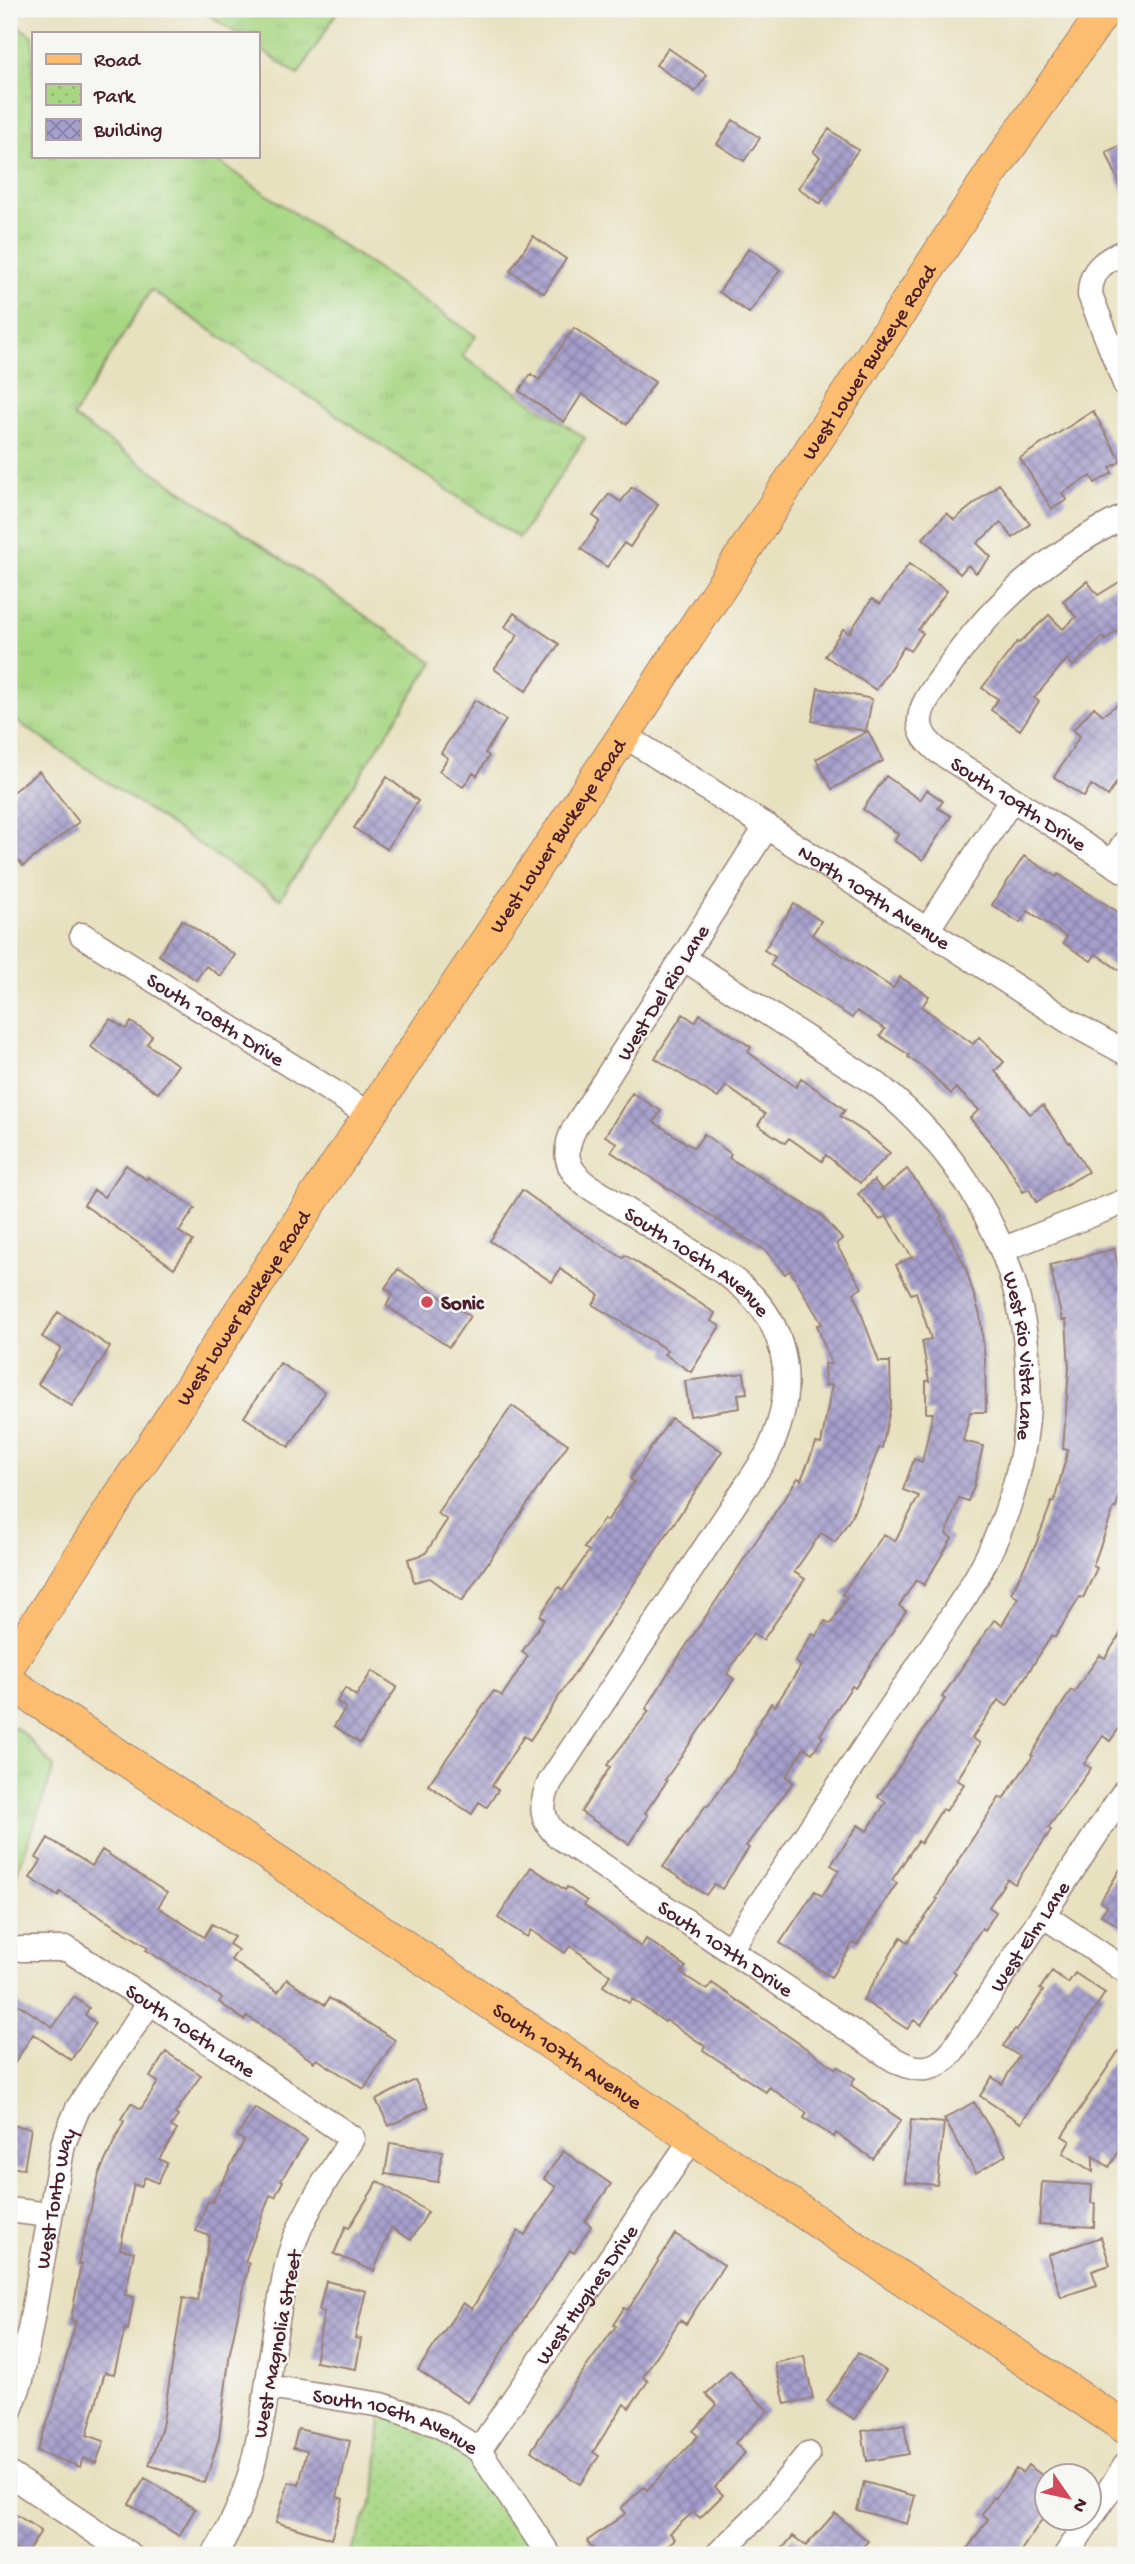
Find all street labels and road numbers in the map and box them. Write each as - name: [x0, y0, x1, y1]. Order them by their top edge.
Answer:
- street label: West Lower Buckeye Road: [798, 260, 945, 466]
- street label: West Lower Buckeye Road: [486, 734, 634, 939]
- street label: South 109th Drive: [944, 753, 1091, 860]
- street label: North 109th Avenue: [792, 841, 954, 958]
- street label: West Del Rio Lane: [613, 920, 717, 1066]
- street label: South 108th Drive: [141, 969, 289, 1075]
- street label: South 106th Avenue: [618, 1203, 774, 1324]
- street label: West Lower Buckeye Road: [173, 1206, 319, 1412]
- street label: West Rio Vista Lane: [995, 1269, 1038, 1443]
- street label: West Elm Lane: [986, 1877, 1078, 1998]
- street label: South 107th Drive: [652, 1897, 797, 2005]
- street label: South 106th Lane: [119, 1980, 260, 2086]
- street label: South 107th Avenue: [486, 1999, 646, 2118]
- street label: West Tonto Way: [32, 2125, 84, 2271]
- street label: West Hughes Drive: [532, 2220, 646, 2371]
- street label: West Magnolia Street: [249, 2246, 310, 2441]
- street label: South 106th Avenue: [311, 2385, 482, 2463]

